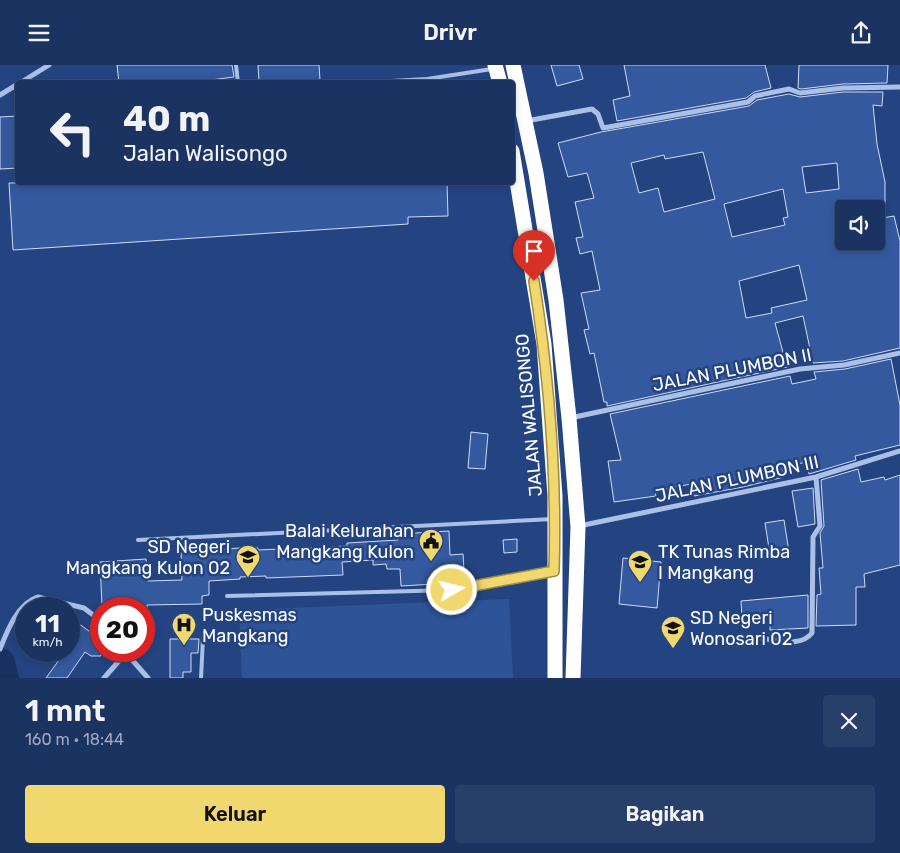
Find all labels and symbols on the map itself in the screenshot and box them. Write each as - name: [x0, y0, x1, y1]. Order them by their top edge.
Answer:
- pin: [513, 230, 555, 281]
- street label: JALAN WALISONGO: [511, 333, 547, 497]
- street label: JALAN PLUMBON II: [651, 344, 813, 396]
- street label: JALAN PLUMBON III: [653, 451, 821, 507]
- place label: Balai Kelurahan Mangkang Kulon: [276, 520, 414, 563]
- public building icon: Balai Kelurahan Mangkang Kulon: [418, 528, 444, 562]
- place label: SD Negeri Mangkang Kulon 02: [66, 536, 230, 579]
- place label: TK Tunas Rimba I Mangkang: [658, 541, 790, 584]
- school or university icon: SD Negeri Mangkang Kulon 02: [235, 544, 261, 578]
- school or university icon: TK Tunas Rimba I Mangkang: [627, 549, 653, 583]
- position arrow: [425, 563, 477, 615]
- speed limit sign: 20: [90, 597, 155, 662]
- place label: Puskesmas Mangkang: [202, 604, 297, 647]
- place label: SD Negeri Wonosari 02: [690, 607, 792, 650]
- hospital icon: Puskesmas Mangkang: [171, 612, 197, 646]
- school or university icon: SD Negeri Wonosari 02: [660, 615, 686, 649]

